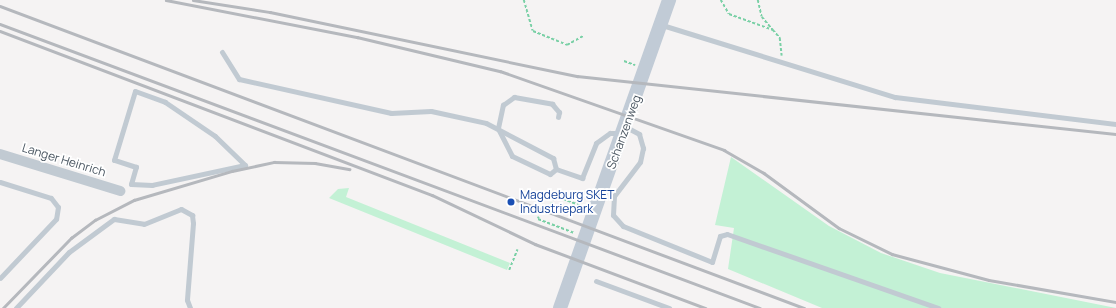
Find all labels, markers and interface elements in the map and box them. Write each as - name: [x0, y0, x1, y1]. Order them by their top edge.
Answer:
- street label: Schanzenweg: [604, 93, 644, 171]
- street label: Langer Heinrich: [20, 140, 108, 180]
- place label: Magdeburg SKET Industriepark: [520, 188, 614, 216]
- marker: Magdeburg SKET Industriepark: [505, 196, 517, 208]

